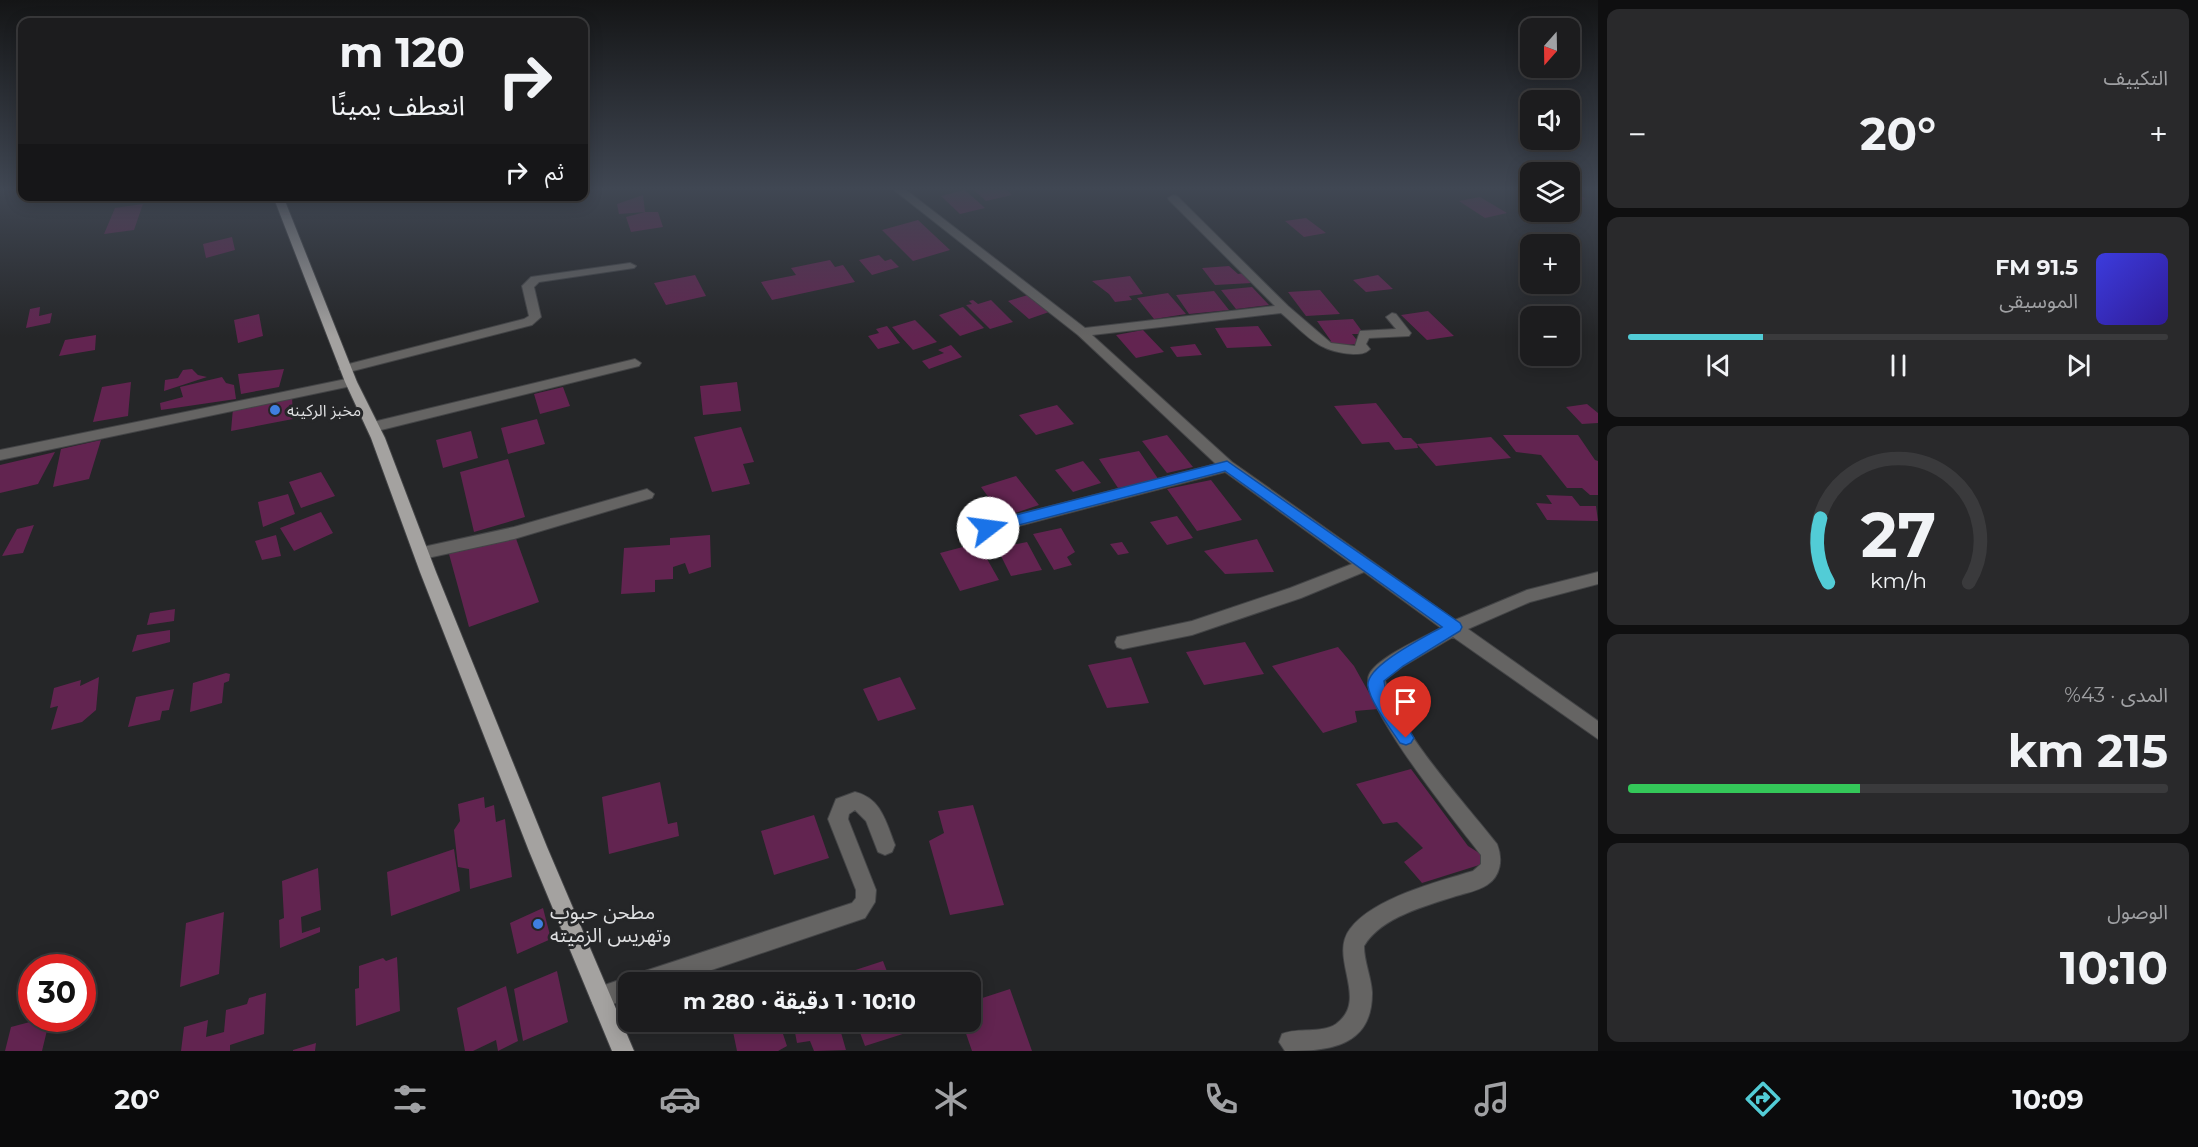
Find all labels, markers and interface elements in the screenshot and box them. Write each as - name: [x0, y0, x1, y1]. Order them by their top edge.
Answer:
- north arrow: [1520, 18, 1580, 78]
- map controls: [1520, 18, 1580, 366]
- text: 120 m: [339, 26, 465, 78]
- icon: right: [486, 42, 564, 120]
- text: التكييف: [2104, 66, 2168, 90]
- text: انعطف يمينًا: [330, 89, 465, 122]
- button: sound: [1520, 90, 1580, 150]
- text: 20°: [1860, 106, 1936, 161]
- text: −: [1628, 114, 1647, 154]
- text: +: [2149, 114, 2168, 154]
- icon: right: [500, 156, 533, 189]
- text: ثم: [545, 159, 564, 186]
- button: layers: [1520, 162, 1580, 222]
- button: +: [1520, 234, 1580, 294]
- text: 91.5 FM: [1995, 254, 2078, 281]
- text: الموسيقى: [1999, 289, 2078, 313]
- button: −: [1520, 306, 1580, 366]
- icon: previous: [1702, 349, 1735, 382]
- icon: pause: [1882, 349, 1915, 382]
- icon: next: [2062, 349, 2095, 382]
- place label: مخبز الركينه: [287, 401, 361, 420]
- marker: مخبز الركينه: [268, 403, 282, 417]
- position arrow: [956, 496, 1020, 560]
- text: 27: [1860, 497, 1936, 573]
- text: km/h: [1869, 567, 1927, 593]
- pin: [1380, 676, 1431, 738]
- text: المدى · 43%: [2064, 683, 2168, 707]
- icon: arrive: [1389, 685, 1422, 718]
- text: 215 km: [2008, 723, 2168, 778]
- place label: مطحن حبوب وتهريس الزميته: [550, 900, 671, 947]
- text: الوصول: [2107, 900, 2168, 924]
- marker: مطحن حبوب وتهريس الزميته: [531, 917, 545, 931]
- text: 10:10: [2060, 940, 2168, 995]
- speed limit sign: 30: [18, 954, 96, 1032]
- text: 10:10 · 1 دقيقة · 280 m: [683, 988, 916, 1015]
- icon: filters: [389, 1078, 431, 1120]
- icon: car: [659, 1078, 701, 1120]
- icon: climate: [930, 1078, 972, 1120]
- icon: phone: [1200, 1078, 1242, 1120]
- icon: music: [1471, 1078, 1513, 1120]
- icon: directions: [1742, 1078, 1784, 1120]
- text: 20°: [114, 1083, 160, 1116]
- text: 10:09: [2012, 1083, 2084, 1116]

